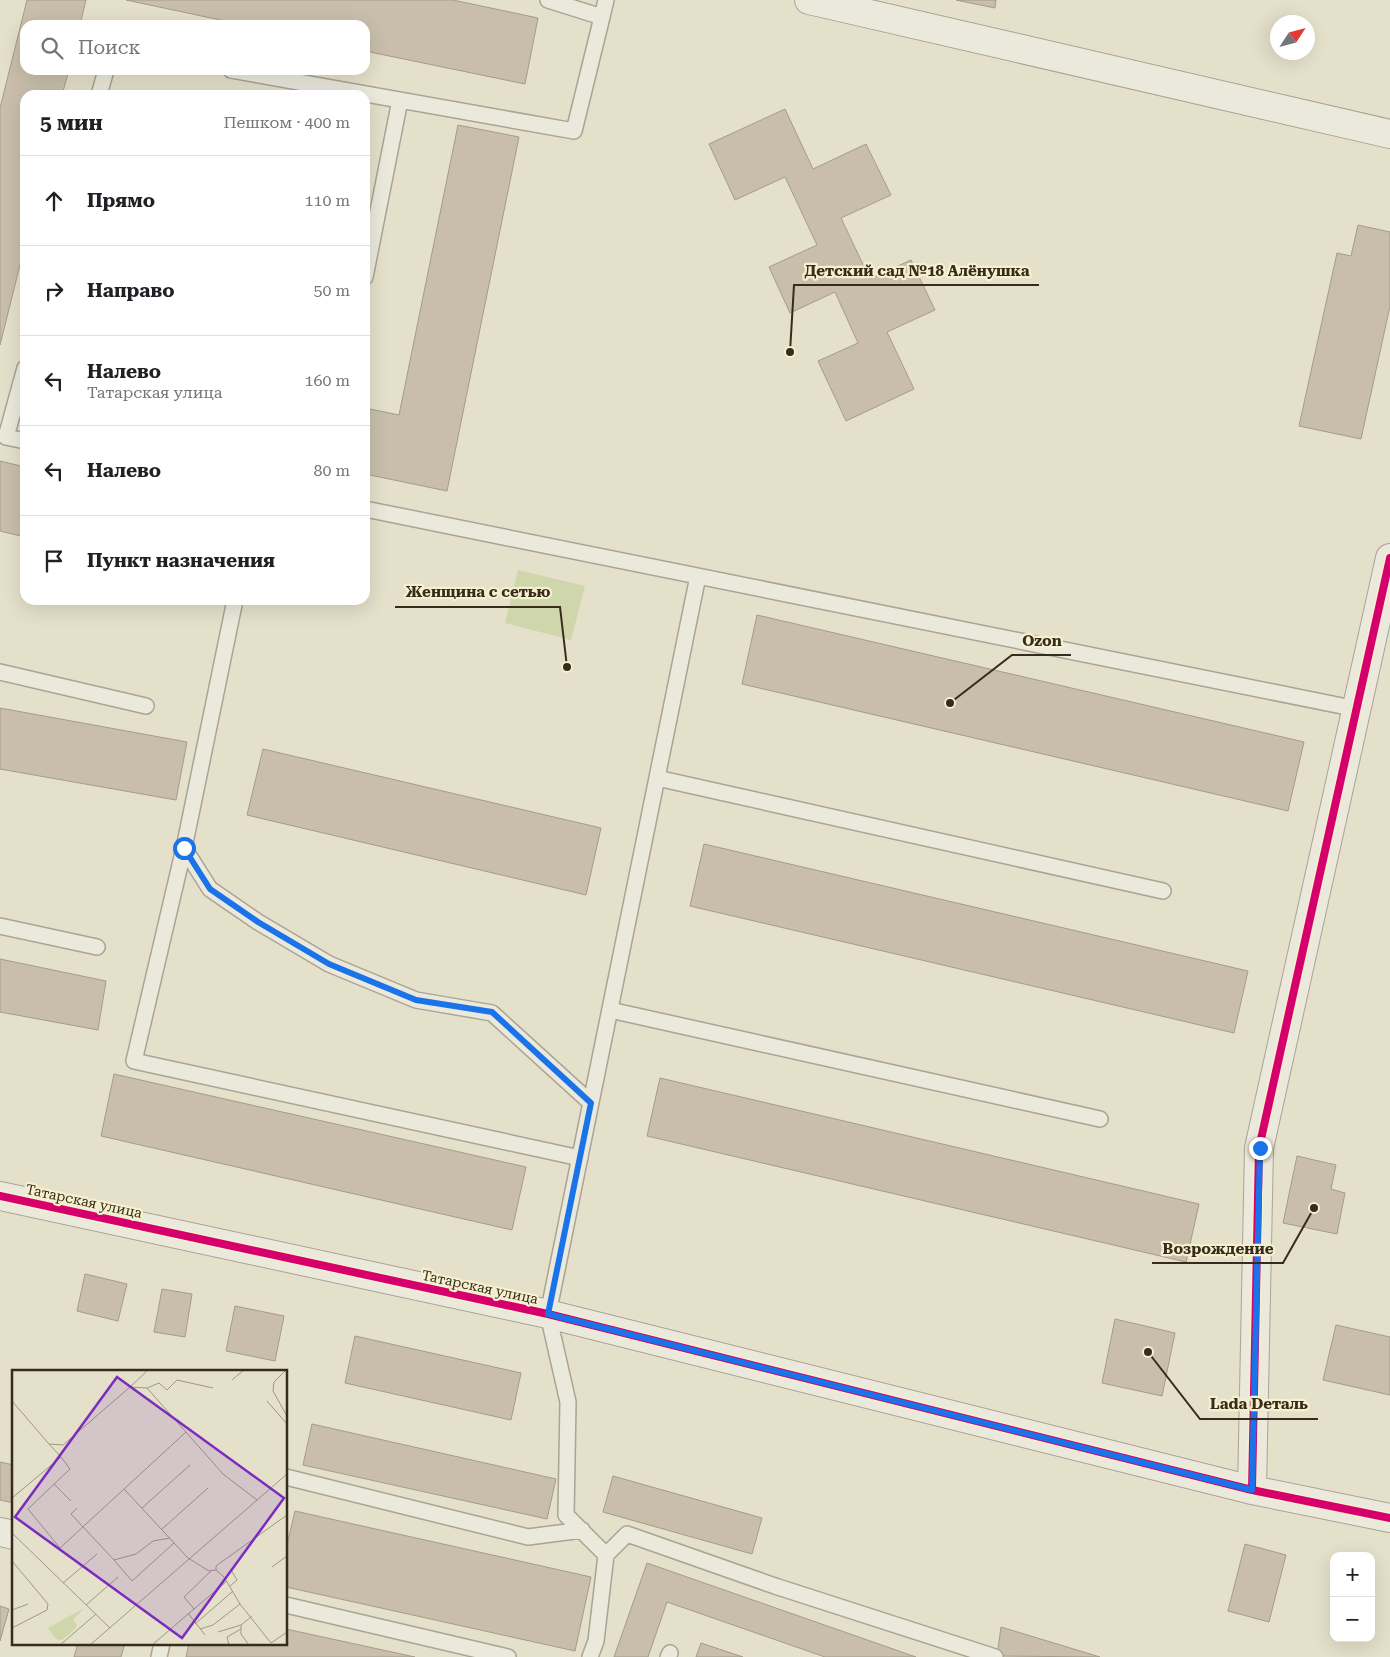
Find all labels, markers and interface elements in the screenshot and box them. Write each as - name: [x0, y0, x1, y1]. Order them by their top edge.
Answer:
- north arrow: [1270, 15, 1315, 60]
- search box: [20, 20, 370, 75]
- icon: search: [38, 34, 66, 62]
- text: Поиск: [78, 36, 141, 59]
- text: 5 мин: [40, 111, 103, 135]
- text: Пешком · 400 m: [223, 113, 350, 132]
- icon: ahead: [40, 187, 68, 215]
- text: Прямо: [87, 189, 155, 212]
- text: 110 m: [304, 191, 350, 210]
- callout: Детский сад №18 Алёнушка: [794, 255, 1039, 285]
- text: Детский сад №18 Алёнушка: [804, 262, 1030, 280]
- icon: right: [40, 277, 68, 305]
- text: Направо: [87, 279, 174, 302]
- text: 50 m: [313, 281, 350, 300]
- text: Налево: [87, 360, 161, 383]
- icon: left: [40, 367, 68, 395]
- text: 160 m: [304, 371, 350, 390]
- text: Татарская улица: [87, 383, 222, 402]
- icon: left: [40, 457, 68, 485]
- text: Налево: [87, 459, 161, 482]
- text: 80 m: [313, 461, 350, 480]
- icon: arrive: [40, 547, 68, 575]
- text: Пункт назначения: [87, 549, 275, 572]
- callout: Женщина с сетью: [395, 577, 560, 607]
- text: Женщина с сетью: [406, 583, 550, 601]
- callout: Ozon: [1012, 625, 1071, 655]
- text: Ozon: [1022, 632, 1062, 650]
- route start: [173, 837, 196, 860]
- route end: [1249, 1137, 1272, 1160]
- street label: Татарская улица: [24, 1181, 144, 1221]
- callout: Возрождение: [1152, 1233, 1283, 1263]
- text: Возрождение: [1162, 1240, 1274, 1258]
- street label: Татарская улица: [420, 1267, 540, 1307]
- inset map: [12, 1370, 288, 1644]
- callout: Lada Dеталь: [1200, 1389, 1318, 1419]
- text: Lada Dеталь: [1210, 1395, 1308, 1413]
- map controls: [1330, 1552, 1375, 1642]
- button: +: [1330, 1552, 1375, 1597]
- button: −: [1330, 1597, 1375, 1642]

